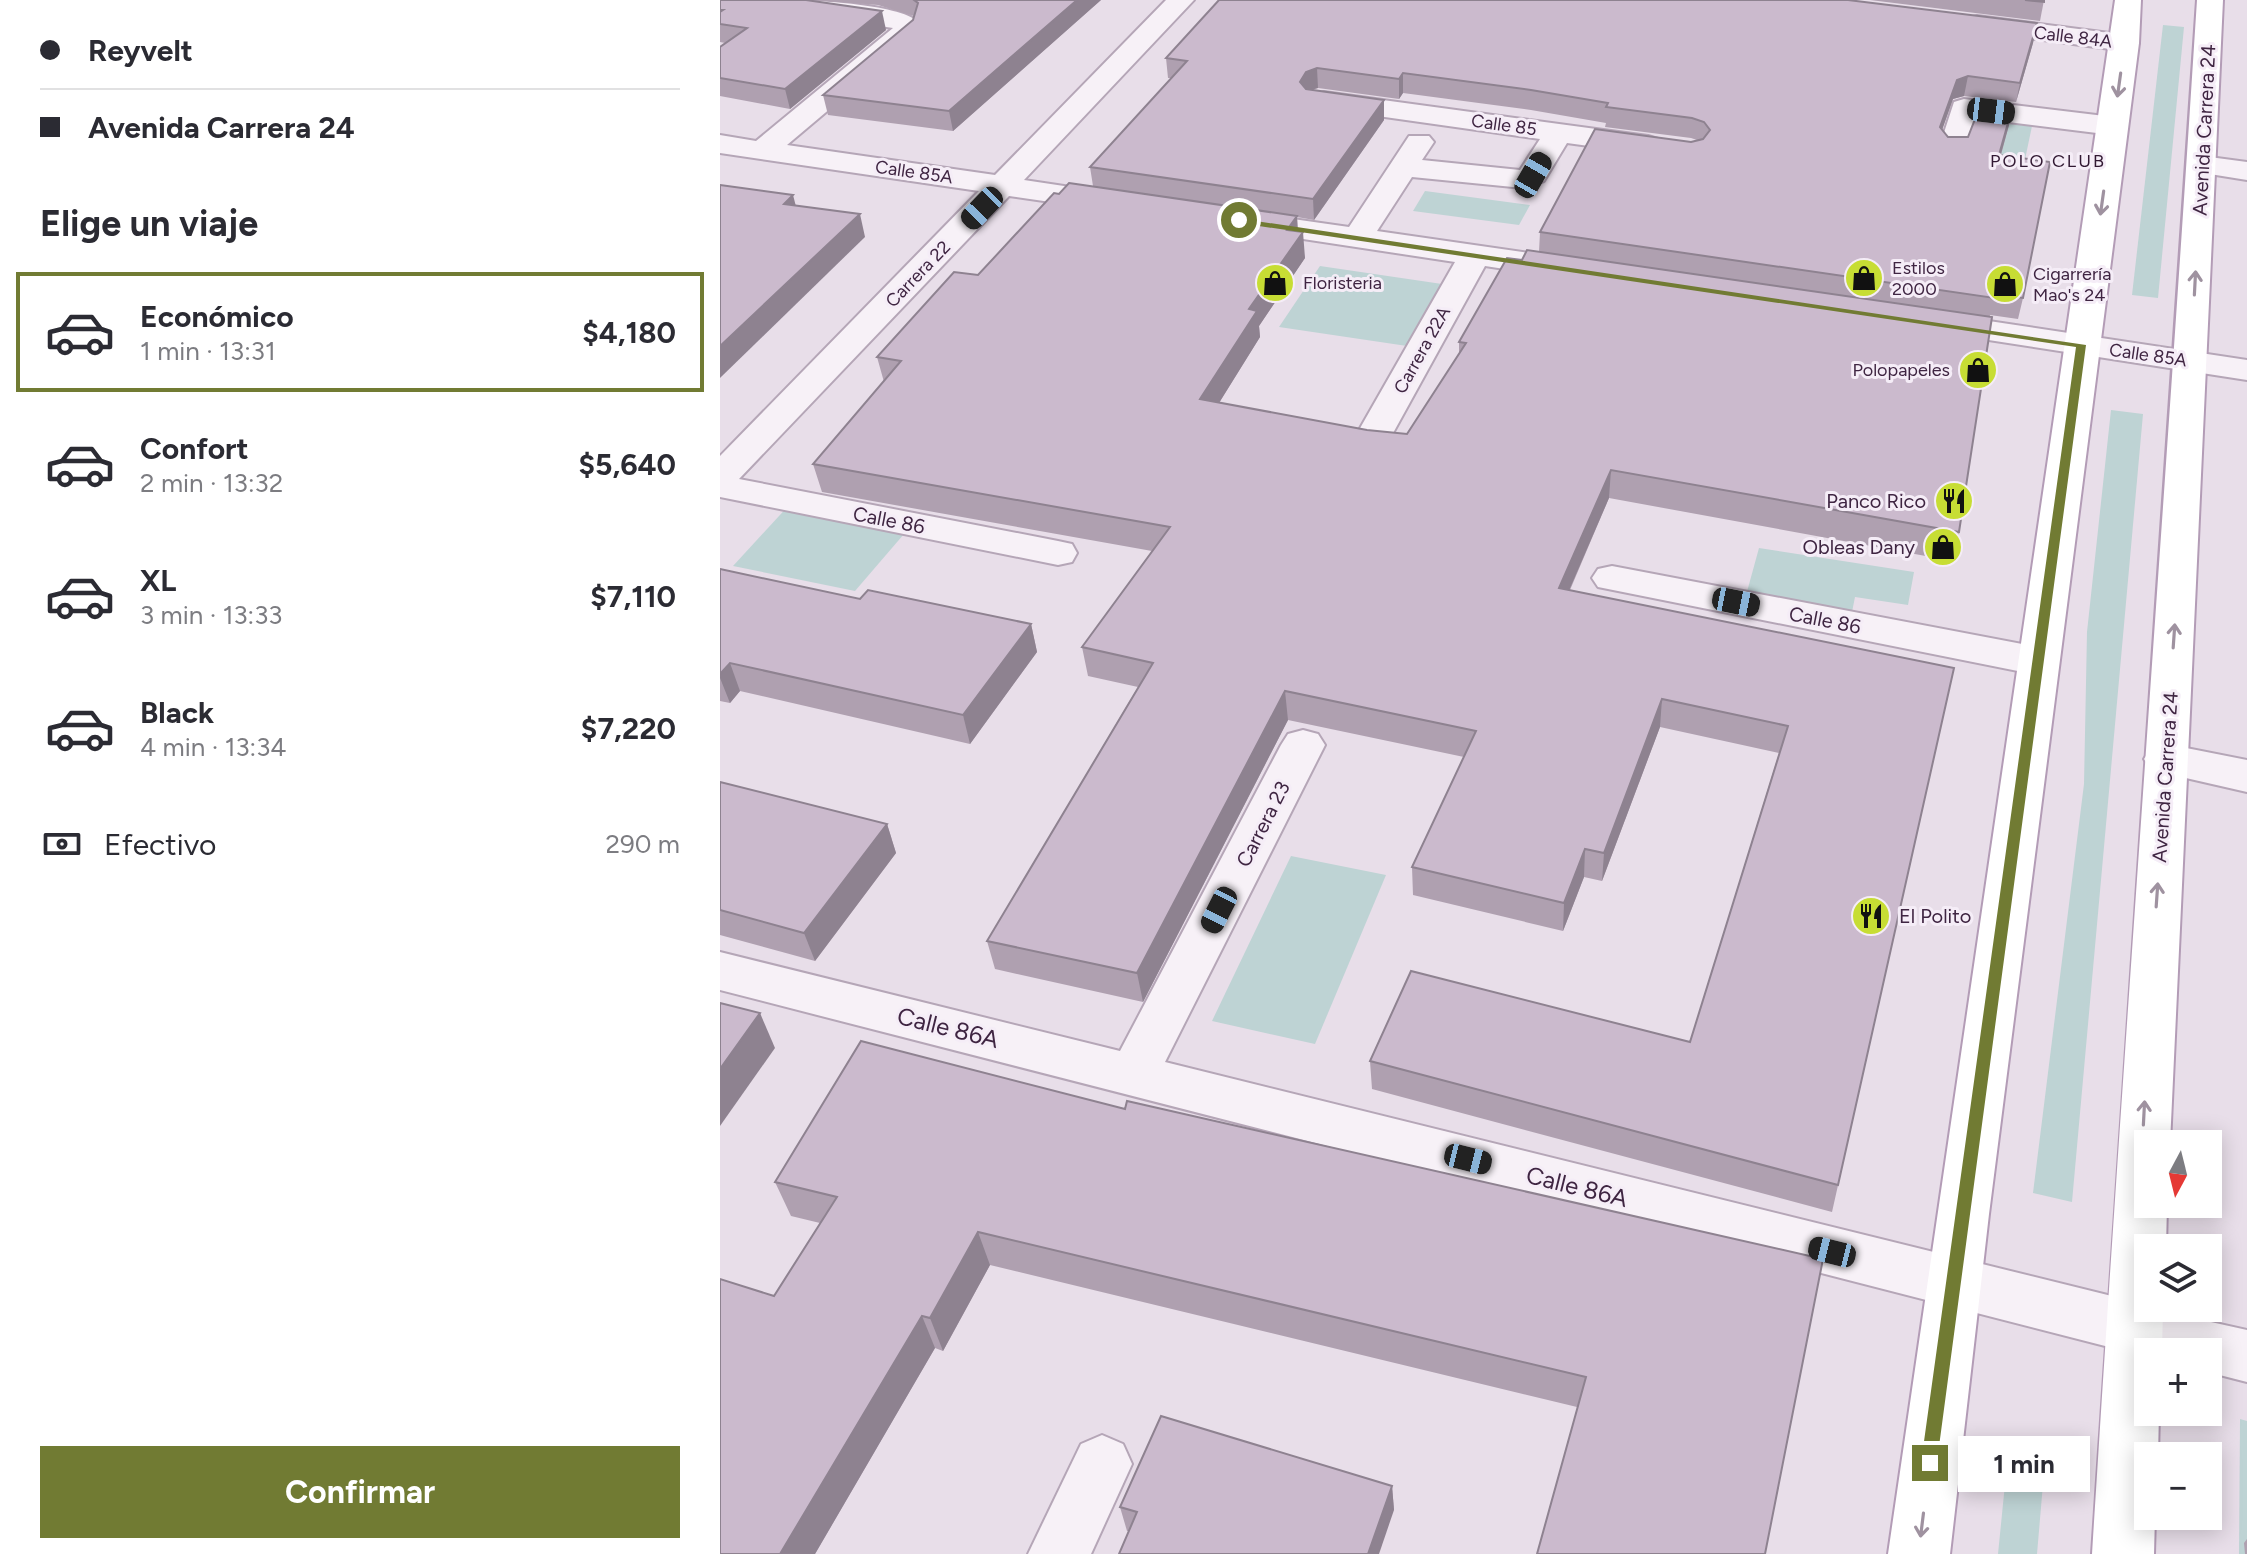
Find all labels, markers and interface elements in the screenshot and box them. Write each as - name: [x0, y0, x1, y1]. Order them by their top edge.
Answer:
- street label: Calle 84A: [2033, 21, 2113, 53]
- text: Reyvelt: [88, 32, 193, 69]
- street label: Avenida Carrera 24: [2188, 44, 2220, 216]
- one-way arrow: [2111, 71, 2126, 97]
- car: [1966, 96, 2016, 126]
- text: Avenida Carrera 24: [88, 109, 355, 146]
- street label: Calle 85: [1470, 110, 1538, 140]
- car: [1511, 148, 1555, 202]
- district label: POLO CLUB: [1990, 150, 2106, 172]
- street label: Calle 85A: [874, 156, 954, 188]
- car: [957, 182, 1007, 234]
- one-way arrow: [2094, 190, 2109, 215]
- text: Elige un viaje: [40, 202, 258, 245]
- route start: [1221, 202, 1257, 238]
- street label: Carrera 22: [881, 236, 955, 312]
- shop icon: Estilos 2000: [1843, 257, 1885, 299]
- place label: Estilos 2000: [1892, 257, 1945, 300]
- shop icon: Floristeria: [1254, 262, 1296, 304]
- shop icon: Cigarrería Mao's 24: [1984, 263, 2026, 305]
- place label: Cigarrería Mao's 24: [2033, 263, 2111, 306]
- one-way arrow: [2188, 270, 2203, 297]
- place label: Floristeria: [1303, 272, 1382, 294]
- icon: car: [44, 296, 116, 368]
- text: Económico: [140, 298, 294, 335]
- street label: Carrera 22A: [1389, 303, 1455, 397]
- text: $4,180: [582, 314, 676, 351]
- text: 1 min · 13:31: [140, 335, 276, 367]
- street label: Calle 85A: [2108, 339, 2188, 371]
- shop icon: Polopapeles: [1957, 349, 1999, 391]
- place label: Polopapeles: [1852, 359, 1950, 381]
- icon: car: [44, 428, 116, 500]
- text: Confort: [140, 430, 249, 467]
- text: $5,640: [578, 446, 676, 483]
- text: 2 min · 13:32: [140, 467, 283, 499]
- restaurant icon: Panco Rico: [1933, 480, 1975, 522]
- place label: Panco Rico: [1826, 489, 1926, 513]
- street label: Calle 86: [851, 501, 927, 539]
- shop icon: Obleas Dany: [1922, 526, 1964, 568]
- place label: Obleas Dany: [1802, 535, 1915, 559]
- icon: car: [44, 560, 116, 632]
- text: XL: [140, 562, 176, 599]
- text: $7,110: [590, 578, 676, 615]
- car: [1710, 586, 1762, 618]
- text: 3 min · 13:33: [140, 599, 282, 631]
- street label: Calle 86: [1787, 601, 1863, 639]
- one-way arrow: [2167, 623, 2182, 650]
- street label: Avenida Carrera 24: [2147, 691, 2183, 863]
- icon: car: [44, 692, 116, 764]
- text: Black: [140, 694, 214, 731]
- text: $7,220: [581, 710, 676, 747]
- text: 4 min · 13:34: [140, 731, 286, 763]
- street label: Carrera 23: [1231, 777, 1295, 871]
- icon: cash: [40, 822, 84, 866]
- text: Efectivo: [104, 826, 216, 863]
- text: 290 m: [606, 828, 680, 860]
- one-way arrow: [2150, 882, 2165, 909]
- car: [1197, 883, 1241, 937]
- restaurant icon: El Polito: [1850, 895, 1892, 937]
- place label: El Polito: [1899, 904, 1971, 928]
- street label: Calle 86A: [894, 1001, 1003, 1054]
- one-way arrow: [2137, 1100, 2152, 1127]
- north arrow: [2134, 1130, 2222, 1218]
- map controls: [2134, 1130, 2222, 1530]
- car: [1442, 1142, 1494, 1176]
- street label: Calle 86A: [1523, 1160, 1632, 1213]
- button: layers: [2134, 1234, 2222, 1322]
- car: [1806, 1235, 1858, 1269]
- button: +: [2134, 1338, 2222, 1426]
- callout: 1 min: [1958, 1435, 2090, 1491]
- button: −: [2134, 1442, 2222, 1530]
- route end: [1912, 1445, 1948, 1481]
- button: Confirmar: [40, 1446, 680, 1538]
- text: 1 min: [1993, 1448, 2055, 1480]
- one-way arrow: [1914, 1512, 1929, 1538]

